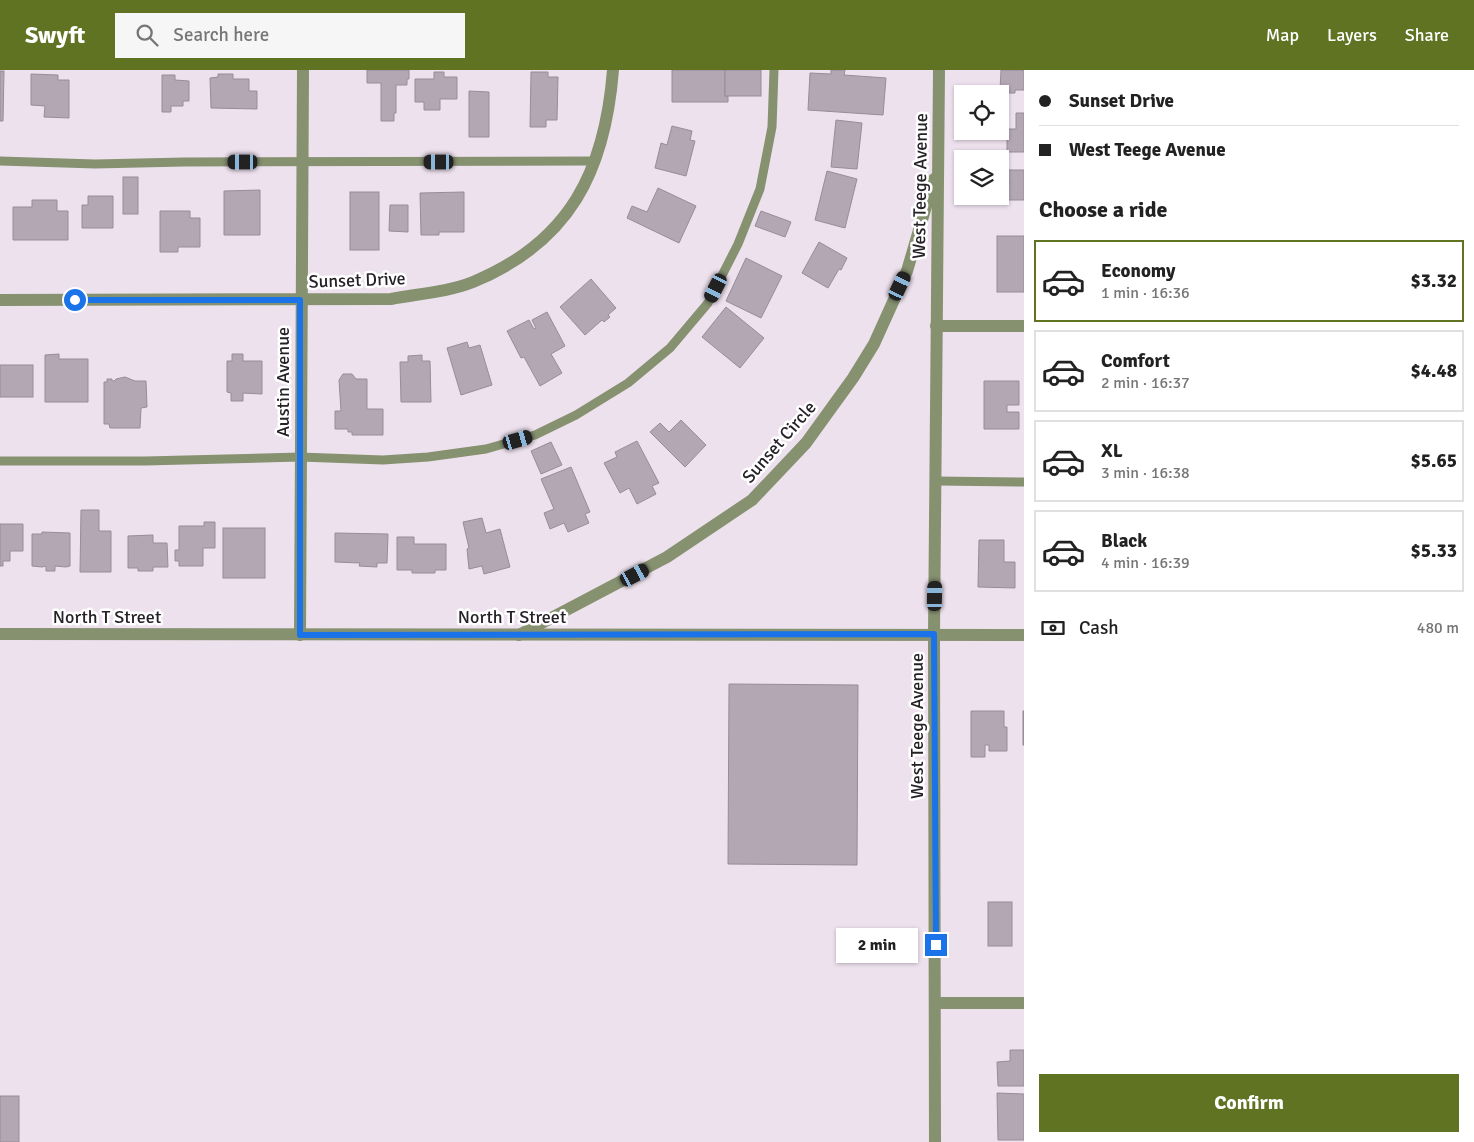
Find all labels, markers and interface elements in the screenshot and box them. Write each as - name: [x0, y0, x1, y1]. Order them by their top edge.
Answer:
- search box: [115, 13, 465, 58]
- text: Swyft: [25, 20, 85, 50]
- icon: search: [133, 21, 161, 49]
- text: Search here: [173, 23, 269, 47]
- text: Map: [1266, 24, 1299, 46]
- text: Layers: [1327, 24, 1377, 46]
- text: Share: [1405, 24, 1449, 46]
- map controls: [954, 85, 1009, 205]
- button: locate: [954, 85, 1009, 140]
- text: Sunset Drive: [1069, 89, 1174, 113]
- street label: West Teege Avenue: [908, 113, 932, 259]
- text: West Teege Avenue: [1069, 138, 1226, 162]
- button: layers: [954, 150, 1009, 205]
- car: [228, 155, 258, 170]
- car: [424, 155, 454, 170]
- text: Choose a ride: [1039, 196, 1167, 223]
- icon: car: [1041, 259, 1086, 304]
- text: Economy: [1101, 259, 1175, 283]
- street label: Sunset Drive: [308, 267, 406, 293]
- car: [886, 269, 913, 303]
- text: $3.32: [1411, 269, 1457, 293]
- car: [702, 271, 729, 305]
- text: 1 min · 16:36: [1101, 283, 1190, 303]
- route start: [64, 289, 86, 311]
- street label: Austin Avenue: [272, 327, 294, 437]
- icon: car: [1041, 349, 1086, 394]
- text: Comfort: [1101, 349, 1170, 373]
- text: $4.48: [1411, 359, 1457, 383]
- text: 2 min · 16:37: [1101, 373, 1190, 393]
- street label: Sunset Circle: [737, 397, 821, 487]
- car: [501, 429, 534, 451]
- icon: car: [1041, 439, 1086, 484]
- text: XL: [1101, 439, 1123, 463]
- text: $5.65: [1411, 449, 1457, 473]
- text: 3 min · 16:38: [1101, 463, 1190, 483]
- icon: car: [1041, 529, 1086, 574]
- text: Black: [1101, 529, 1147, 553]
- text: $5.33: [1411, 539, 1457, 563]
- text: 4 min · 16:39: [1101, 553, 1190, 573]
- car: [618, 561, 651, 589]
- car: [927, 581, 942, 611]
- street label: North T Street: [53, 606, 161, 628]
- street label: North T Street: [458, 606, 566, 628]
- icon: cash: [1039, 614, 1067, 642]
- text: Cash: [1079, 616, 1119, 640]
- text: 480 m: [1417, 618, 1459, 638]
- street label: West Teege Avenue: [906, 653, 928, 799]
- callout: 2 min: [836, 928, 918, 962]
- route end: [925, 934, 947, 956]
- text: 2 min: [858, 935, 896, 955]
- button: Confirm: [1039, 1074, 1459, 1132]

